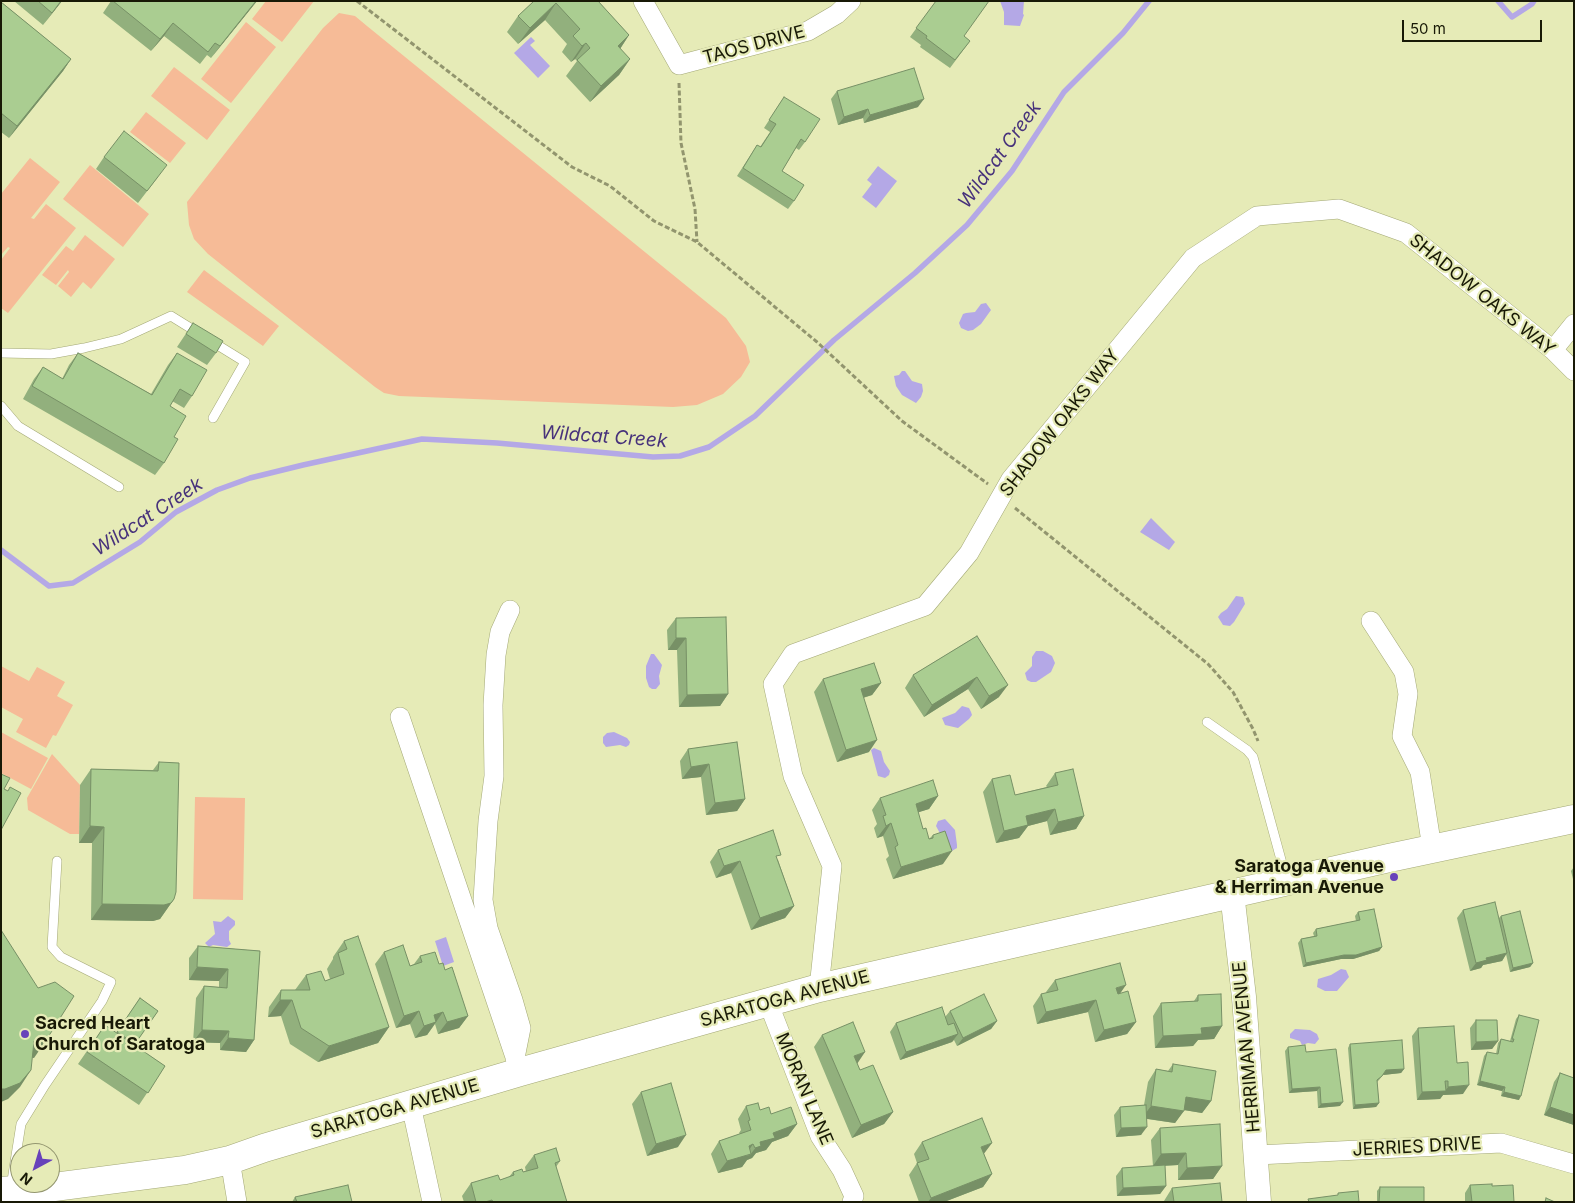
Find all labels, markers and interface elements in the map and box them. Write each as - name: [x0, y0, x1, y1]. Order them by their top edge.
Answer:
- scale bar: [1405, 10, 1545, 42]
- text: 50 m: [1410, 19, 1446, 38]
- street label: TAOS DRIVE: [701, 21, 807, 69]
- water label: Wildcat Creek: [954, 97, 1046, 213]
- street label: SHADOW OAKS WAY: [1405, 230, 1559, 360]
- street label: SHADOW OAKS WAY: [996, 345, 1124, 501]
- water label: Wildcat Creek: [540, 421, 668, 453]
- water label: Wildcat Creek: [89, 473, 207, 561]
- place label: Saratoga Avenue & Herriman Avenue: [1215, 856, 1384, 899]
- marker: Saratoga Avenue & Herriman Avenue: [1388, 871, 1400, 883]
- street label: HERRIMAN AVENUE: [1229, 961, 1265, 1133]
- street label: SARATOGA AVENUE: [698, 966, 872, 1032]
- place label: Sacred Heart Church of Saratoga: [35, 1013, 205, 1056]
- marker: Sacred Heart Church of Saratoga: [19, 1028, 31, 1040]
- street label: MORAN LANE: [771, 1030, 837, 1148]
- street label: SARATOGA AVENUE: [308, 1075, 482, 1143]
- street label: JERRIES DRIVE: [1352, 1133, 1482, 1161]
- north arrow: [10, 1143, 60, 1193]
- text: N: [16, 1169, 35, 1189]

